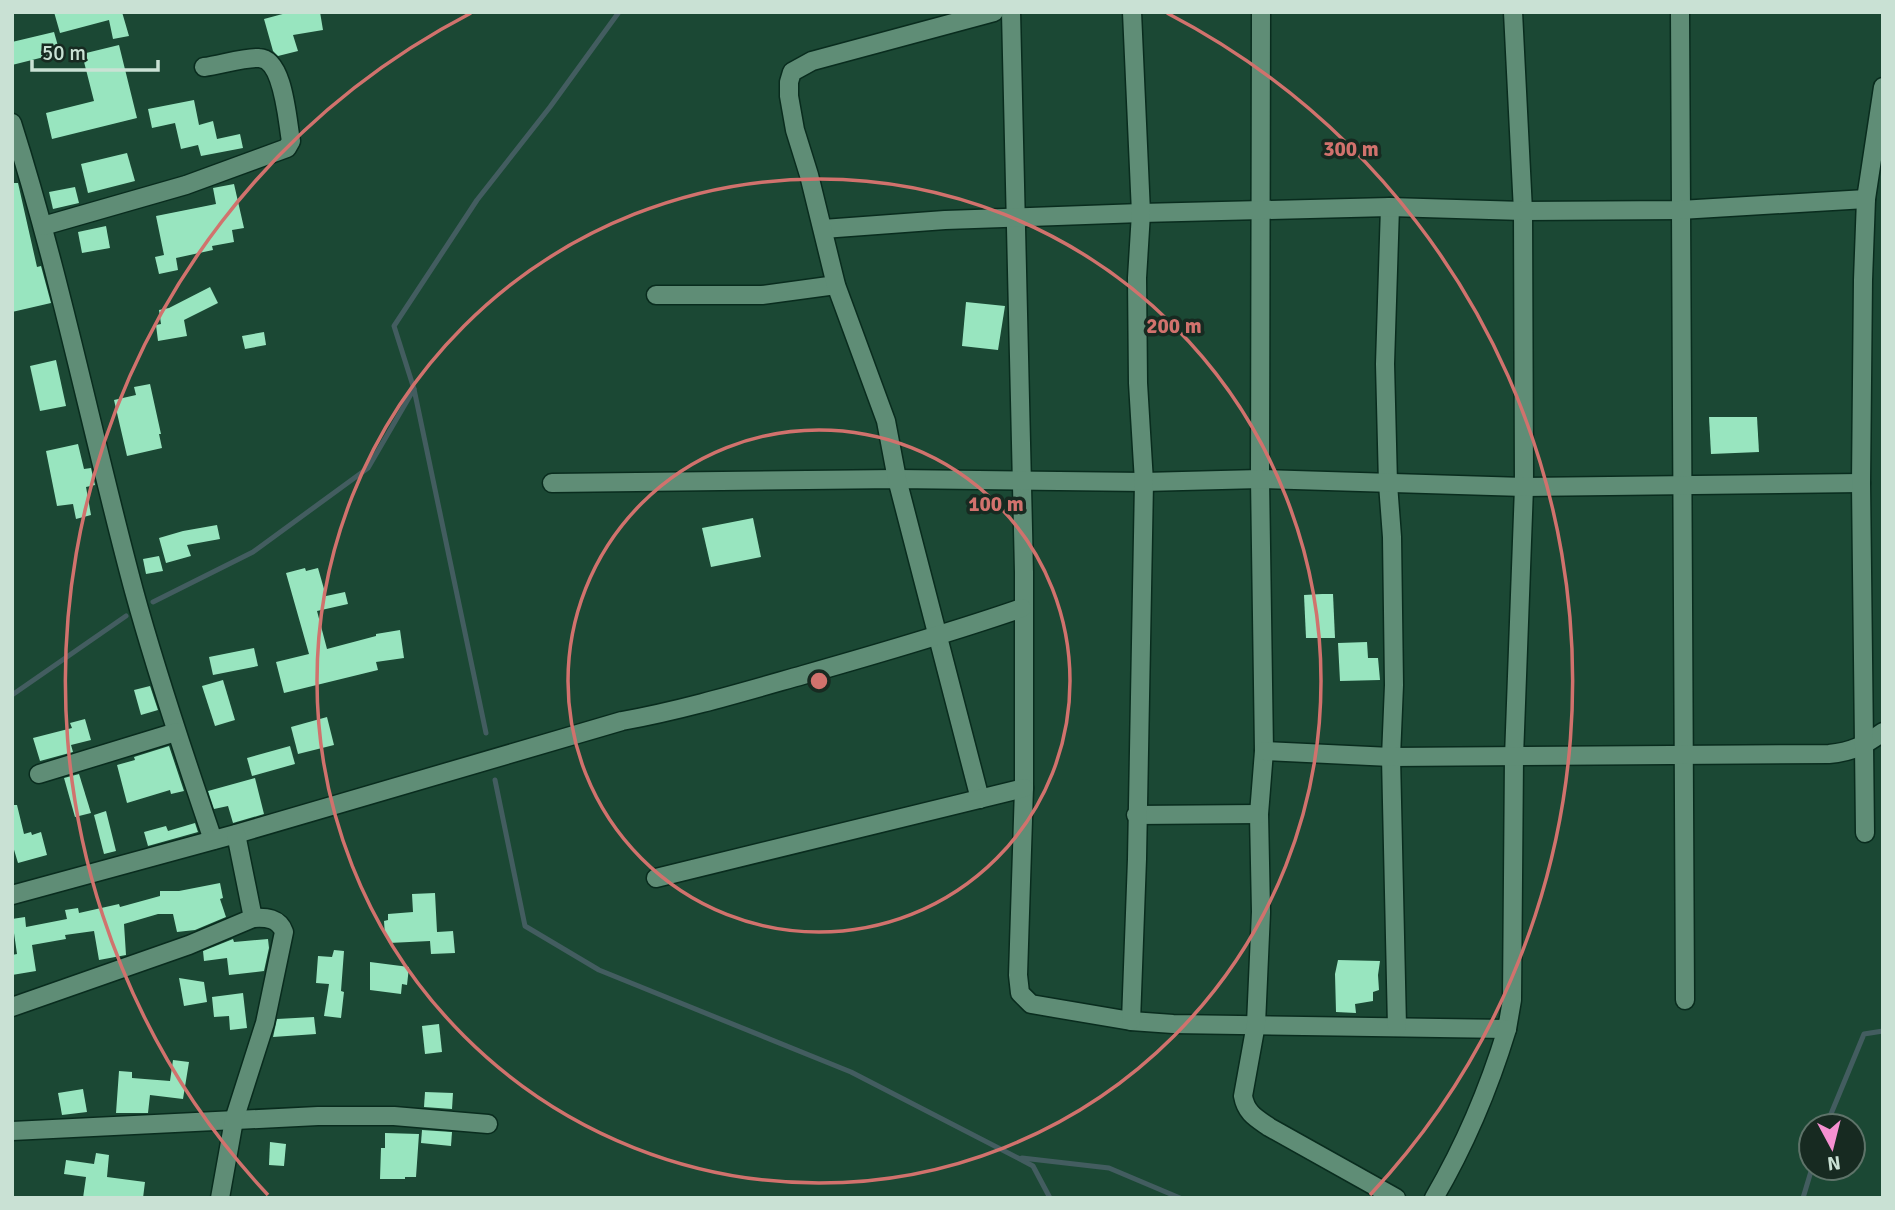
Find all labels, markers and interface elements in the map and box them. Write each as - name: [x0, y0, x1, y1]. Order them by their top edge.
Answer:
- scale bar: [32, 28, 158, 72]
- text: 50 m: [42, 40, 86, 66]
- text: 300 m: [1323, 136, 1379, 162]
- text: 200 m: [1146, 313, 1202, 339]
- text: 100 m: [968, 491, 1024, 517]
- centre of rings: [807, 669, 831, 693]
- north arrow: [1797, 1112, 1867, 1182]
- text: N: [1826, 1150, 1842, 1176]

